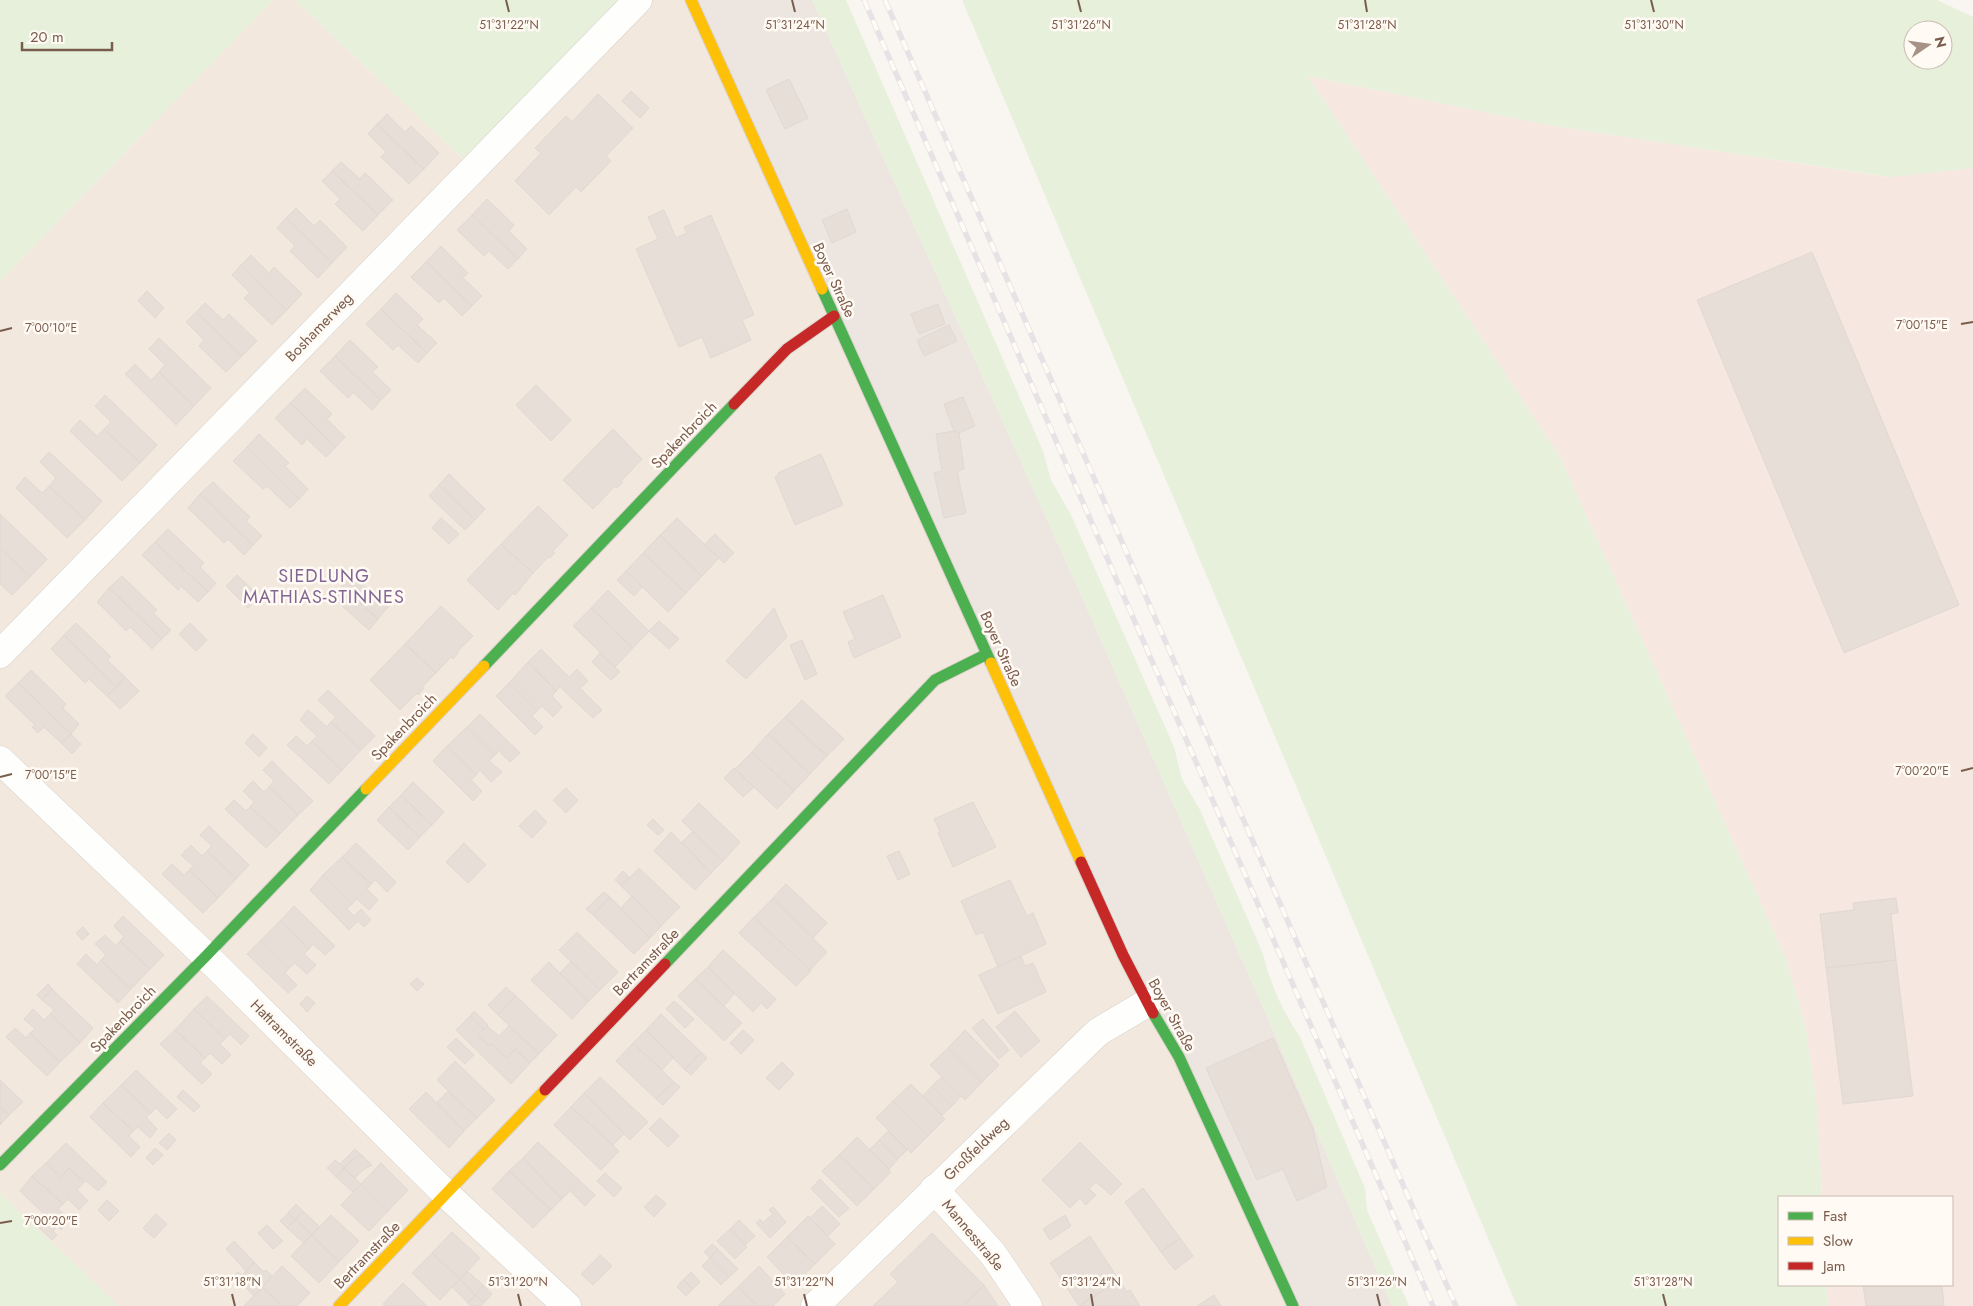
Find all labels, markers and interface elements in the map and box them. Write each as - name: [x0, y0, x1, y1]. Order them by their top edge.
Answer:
- text: 51°31'22"N: [479, 16, 539, 34]
- text: 51°31'24"N: [765, 16, 825, 34]
- text: 51°31'26"N: [1051, 16, 1111, 34]
- text: 51°31'28"N: [1337, 16, 1397, 34]
- text: 51°31'30"N: [1624, 16, 1684, 34]
- scale bar: [22, 20, 112, 52]
- north arrow: [1903, 20, 1953, 70]
- text: 20 m: [30, 26, 64, 48]
- text: N: [1930, 34, 1952, 50]
- street label: Boyer Straße: [807, 239, 861, 321]
- street label: Boshamerweg: [280, 287, 358, 367]
- text: 7°00'15"E: [1896, 316, 1948, 334]
- text: 7°00'10"E: [25, 319, 77, 337]
- street label: Spakenbroich: [646, 396, 722, 474]
- district label: SIEDLUNG MATHIAS-STINNES: [243, 563, 405, 610]
- street label: Boyer Straße: [975, 608, 1028, 690]
- street label: Spakenbroich: [366, 688, 442, 766]
- text: 7°00'20"E: [1895, 762, 1949, 780]
- text: 7°00'15"E: [25, 766, 77, 784]
- street label: Bertramstraße: [608, 923, 684, 1001]
- street label: Boyer Straße: [1143, 974, 1201, 1056]
- street label: Spakenbroich: [85, 980, 161, 1058]
- street label: Hattramstraße: [245, 994, 323, 1072]
- street label: Großfeldweg: [938, 1112, 1014, 1186]
- street label: Mannesstraße: [937, 1195, 1010, 1276]
- legend: [1778, 1196, 1953, 1286]
- text: Fast: [1823, 1205, 1847, 1227]
- text: 7°00'20"E: [24, 1212, 78, 1230]
- street label: Bertramstraße: [329, 1216, 405, 1294]
- text: Slow: [1823, 1230, 1854, 1252]
- text: Jam: [1821, 1255, 1846, 1277]
- text: 51°31'18"N: [203, 1273, 261, 1291]
- text: 51°31'20"N: [488, 1273, 548, 1291]
- text: 51°31'22"N: [774, 1273, 834, 1291]
- text: 51°31'24"N: [1061, 1273, 1121, 1291]
- text: 51°31'26"N: [1347, 1273, 1407, 1291]
- text: 51°31'28"N: [1633, 1273, 1693, 1291]

